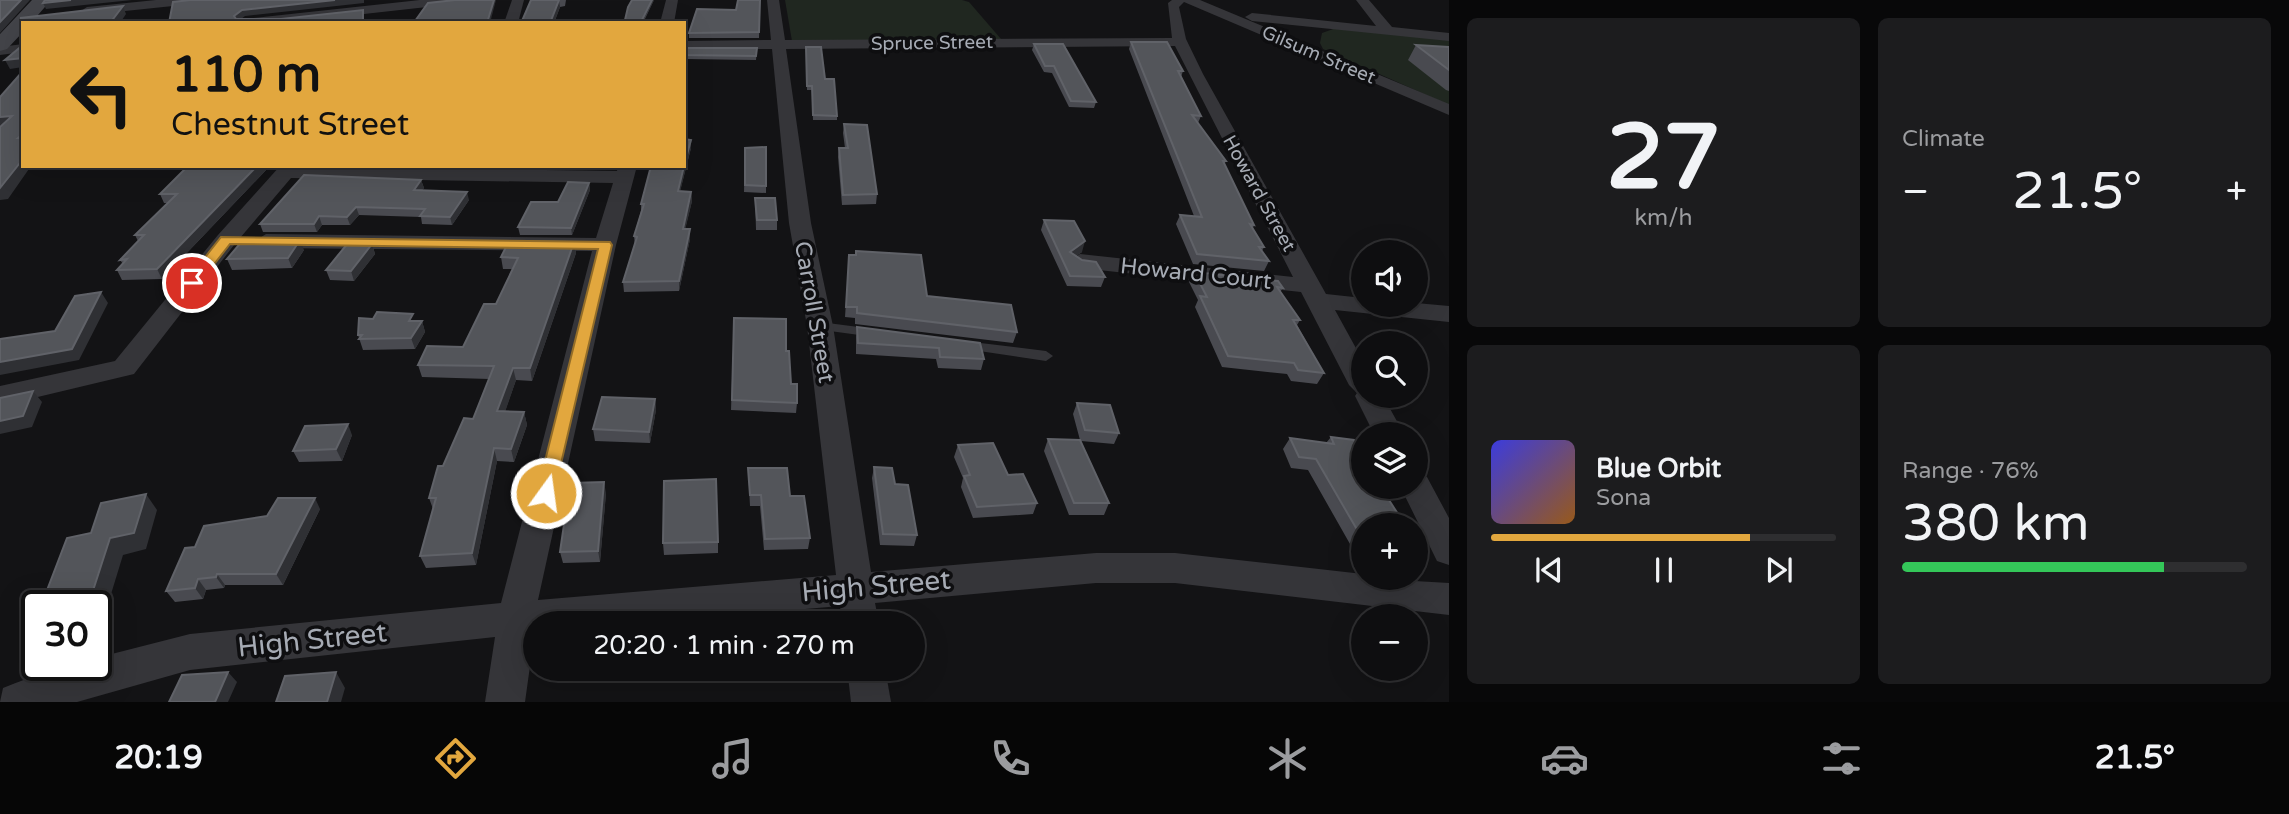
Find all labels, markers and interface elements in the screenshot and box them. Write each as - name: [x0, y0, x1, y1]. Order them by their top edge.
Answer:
- street label: Gilsum Street: [1259, 21, 1379, 89]
- street label: Spruce Street: [871, 31, 993, 55]
- text: 110 m: [171, 46, 321, 105]
- icon: left: [56, 49, 147, 140]
- text: 27: [1606, 103, 1721, 213]
- text: Chestnut Street: [171, 106, 409, 144]
- text: Climate: [1902, 125, 1985, 153]
- street label: Howard Street: [1218, 132, 1300, 255]
- text: 21.5°: [2012, 160, 2142, 223]
- text: −: [1902, 169, 1929, 215]
- text: +: [2226, 169, 2247, 215]
- text: km/h: [1635, 204, 1692, 232]
- street label: Carroll Street: [788, 239, 840, 385]
- map controls: [1351, 240, 1428, 681]
- button: sound: [1351, 240, 1428, 317]
- street label: Howard Court: [1119, 252, 1273, 296]
- pin: [162, 253, 222, 313]
- icon: arrive: [173, 264, 211, 302]
- button: search: [1351, 331, 1428, 408]
- button: layers: [1351, 422, 1428, 499]
- text: Blue Orbit: [1596, 453, 1721, 484]
- position arrow: [509, 456, 583, 530]
- text: Range · 76%: [1902, 457, 2038, 485]
- text: Sona: [1596, 484, 1651, 512]
- text: 380 km: [1902, 492, 2090, 555]
- button: +: [1351, 513, 1428, 590]
- icon: previous: [1530, 551, 1568, 589]
- icon: pause: [1645, 551, 1683, 589]
- icon: next: [1760, 551, 1798, 589]
- street label: High Street: [800, 563, 953, 609]
- speed limit sign: 30: [21, 590, 112, 681]
- button: −: [1351, 604, 1428, 681]
- street label: High Street: [236, 615, 389, 665]
- text: 20:20 · 1 min · 270 m: [593, 630, 855, 661]
- icon: directions: [431, 734, 480, 783]
- icon: music: [708, 734, 757, 783]
- icon: phone: [986, 734, 1035, 783]
- icon: climate: [1263, 734, 1312, 783]
- icon: car: [1540, 734, 1589, 783]
- icon: filters: [1817, 734, 1866, 783]
- text: 20:19: [114, 739, 203, 777]
- text: 21.5°: [2095, 739, 2175, 777]

